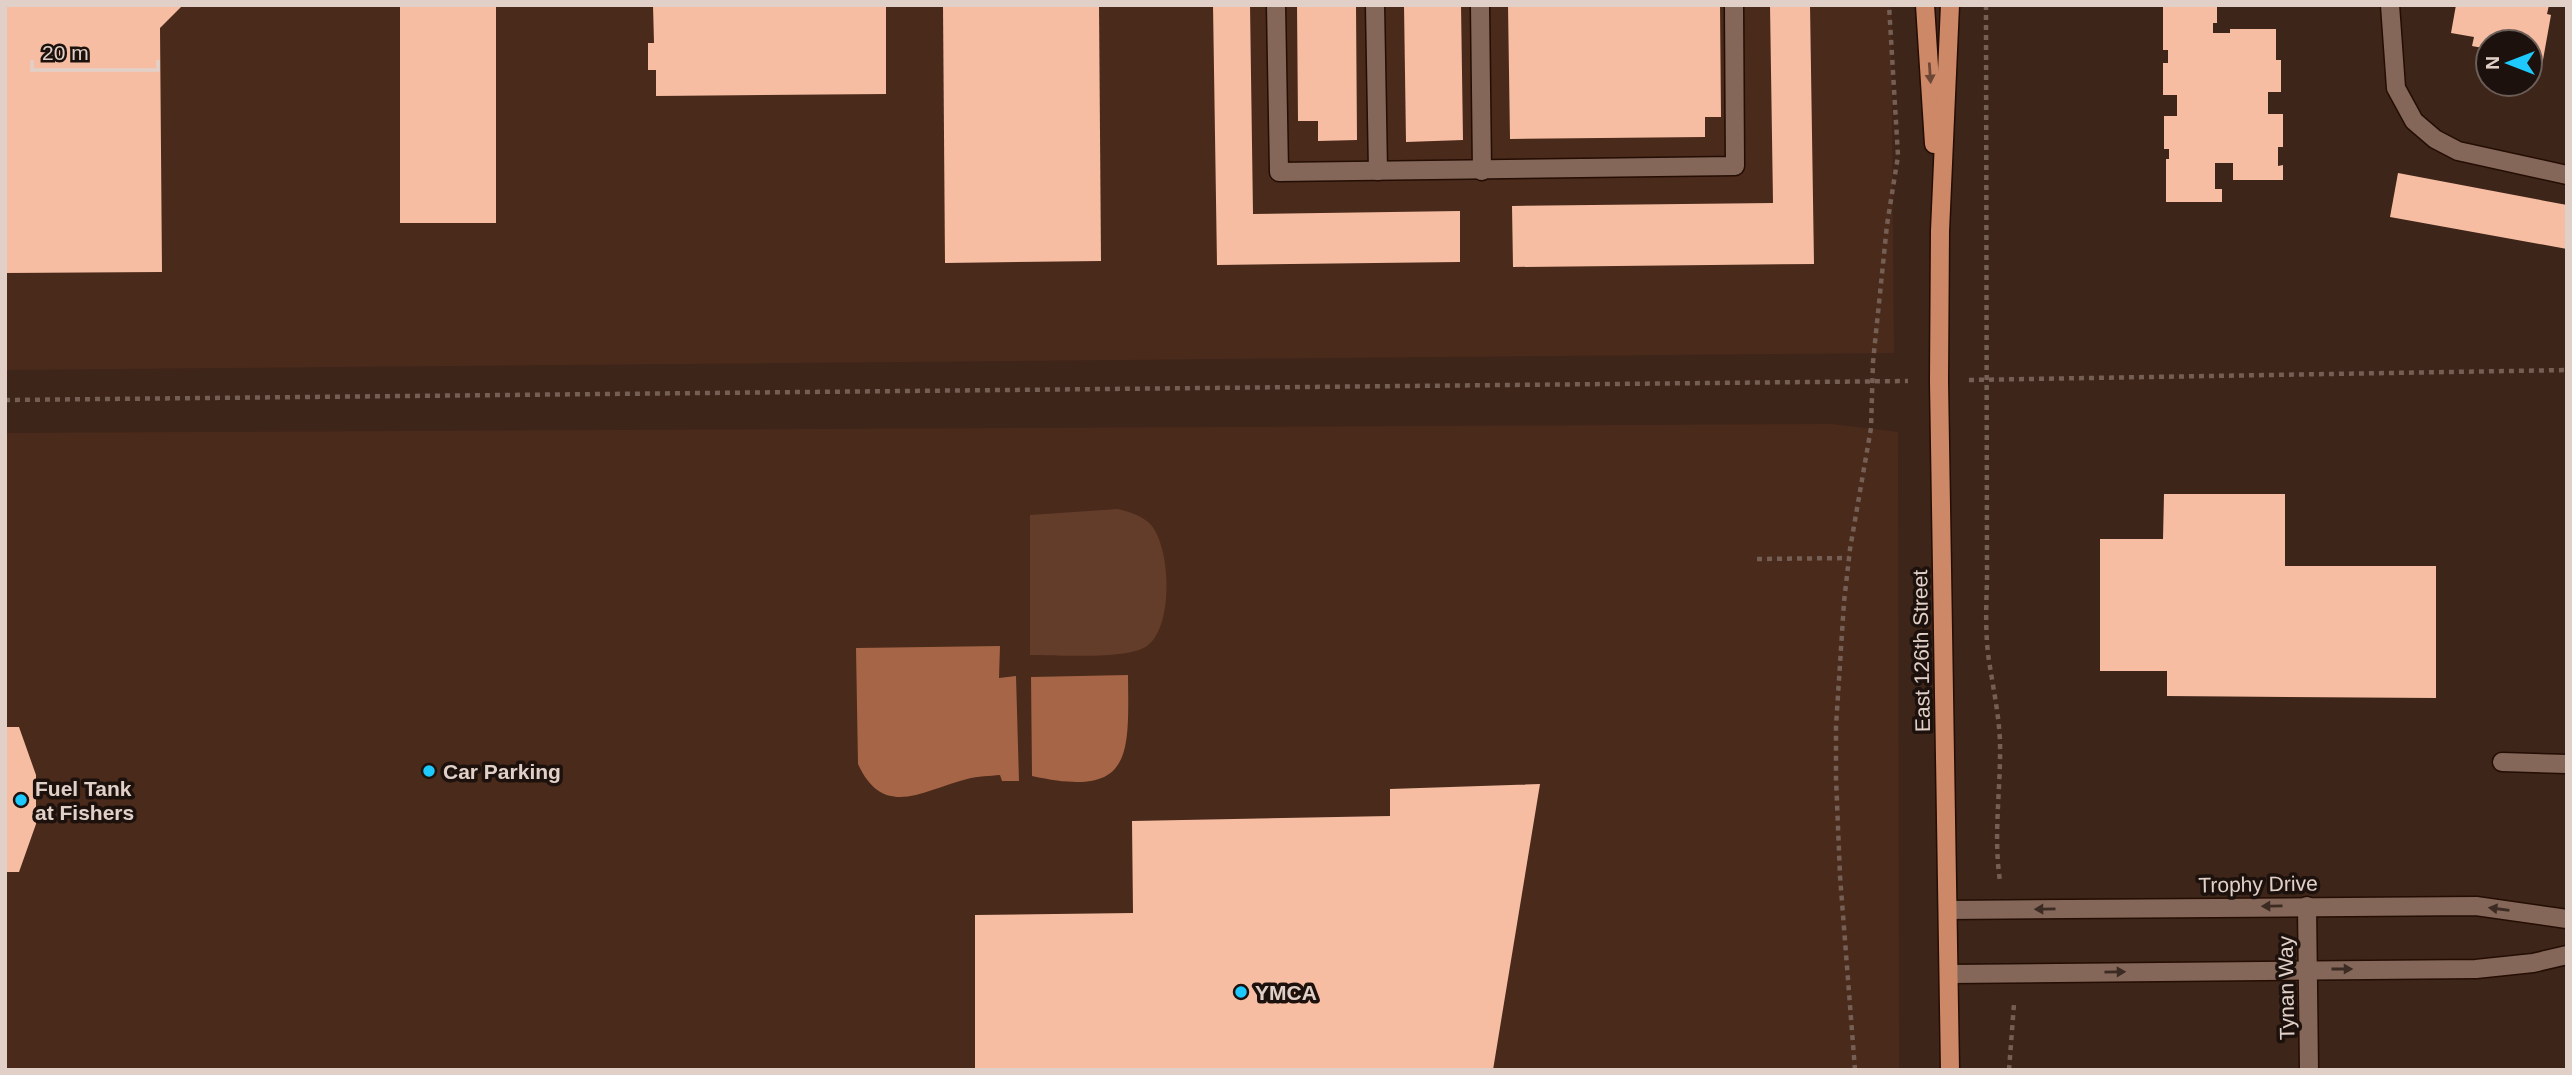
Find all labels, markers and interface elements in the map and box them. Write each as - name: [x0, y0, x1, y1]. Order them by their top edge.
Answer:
- scale bar: [32, 28, 158, 72]
- north arrow: [2474, 28, 2544, 98]
- text: 20 m: [42, 41, 89, 64]
- text: N: [2482, 56, 2503, 70]
- one-way arrow: [1925, 63, 1936, 85]
- street label: East 126th Street: [1908, 570, 1934, 732]
- place label: Car Parking: [443, 760, 561, 783]
- marker: Car Parking: [421, 763, 437, 779]
- place label: Fuel Tank at Fishers: [35, 777, 134, 824]
- marker: Fuel Tank at Fishers: [13, 792, 29, 808]
- street label: Trophy Drive: [2198, 871, 2318, 897]
- one-way arrow: [2261, 901, 2283, 912]
- one-way arrow: [2033, 903, 2055, 915]
- one-way arrow: [2488, 903, 2510, 914]
- street label: Tynan Way: [2274, 935, 2298, 1040]
- one-way arrow: [2332, 963, 2354, 975]
- one-way arrow: [2104, 966, 2126, 978]
- place label: YMCA: [1255, 981, 1317, 1004]
- marker: YMCA: [1233, 984, 1249, 1000]

